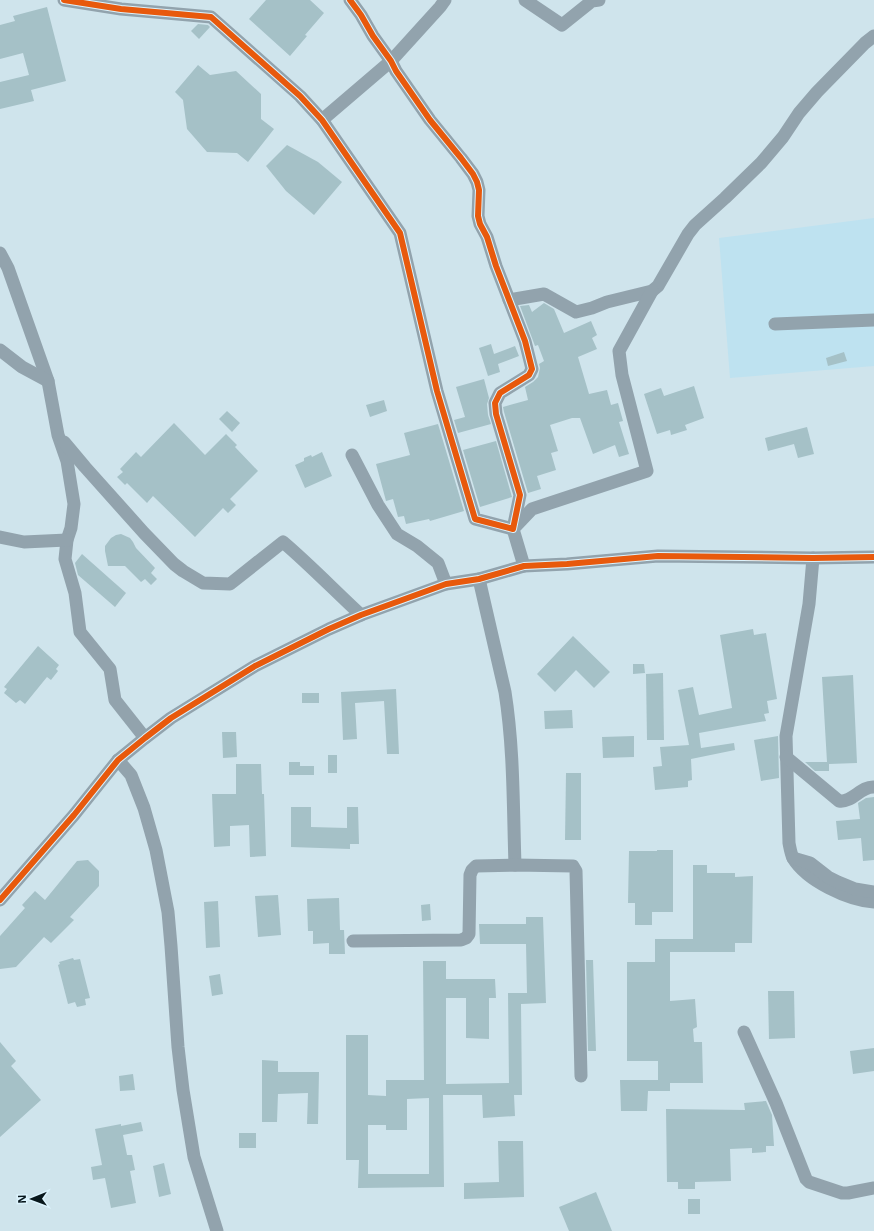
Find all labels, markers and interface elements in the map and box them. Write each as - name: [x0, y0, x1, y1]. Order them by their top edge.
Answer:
- north arrow: [12, 1179, 52, 1219]
- text: N: [14, 1195, 29, 1204]

